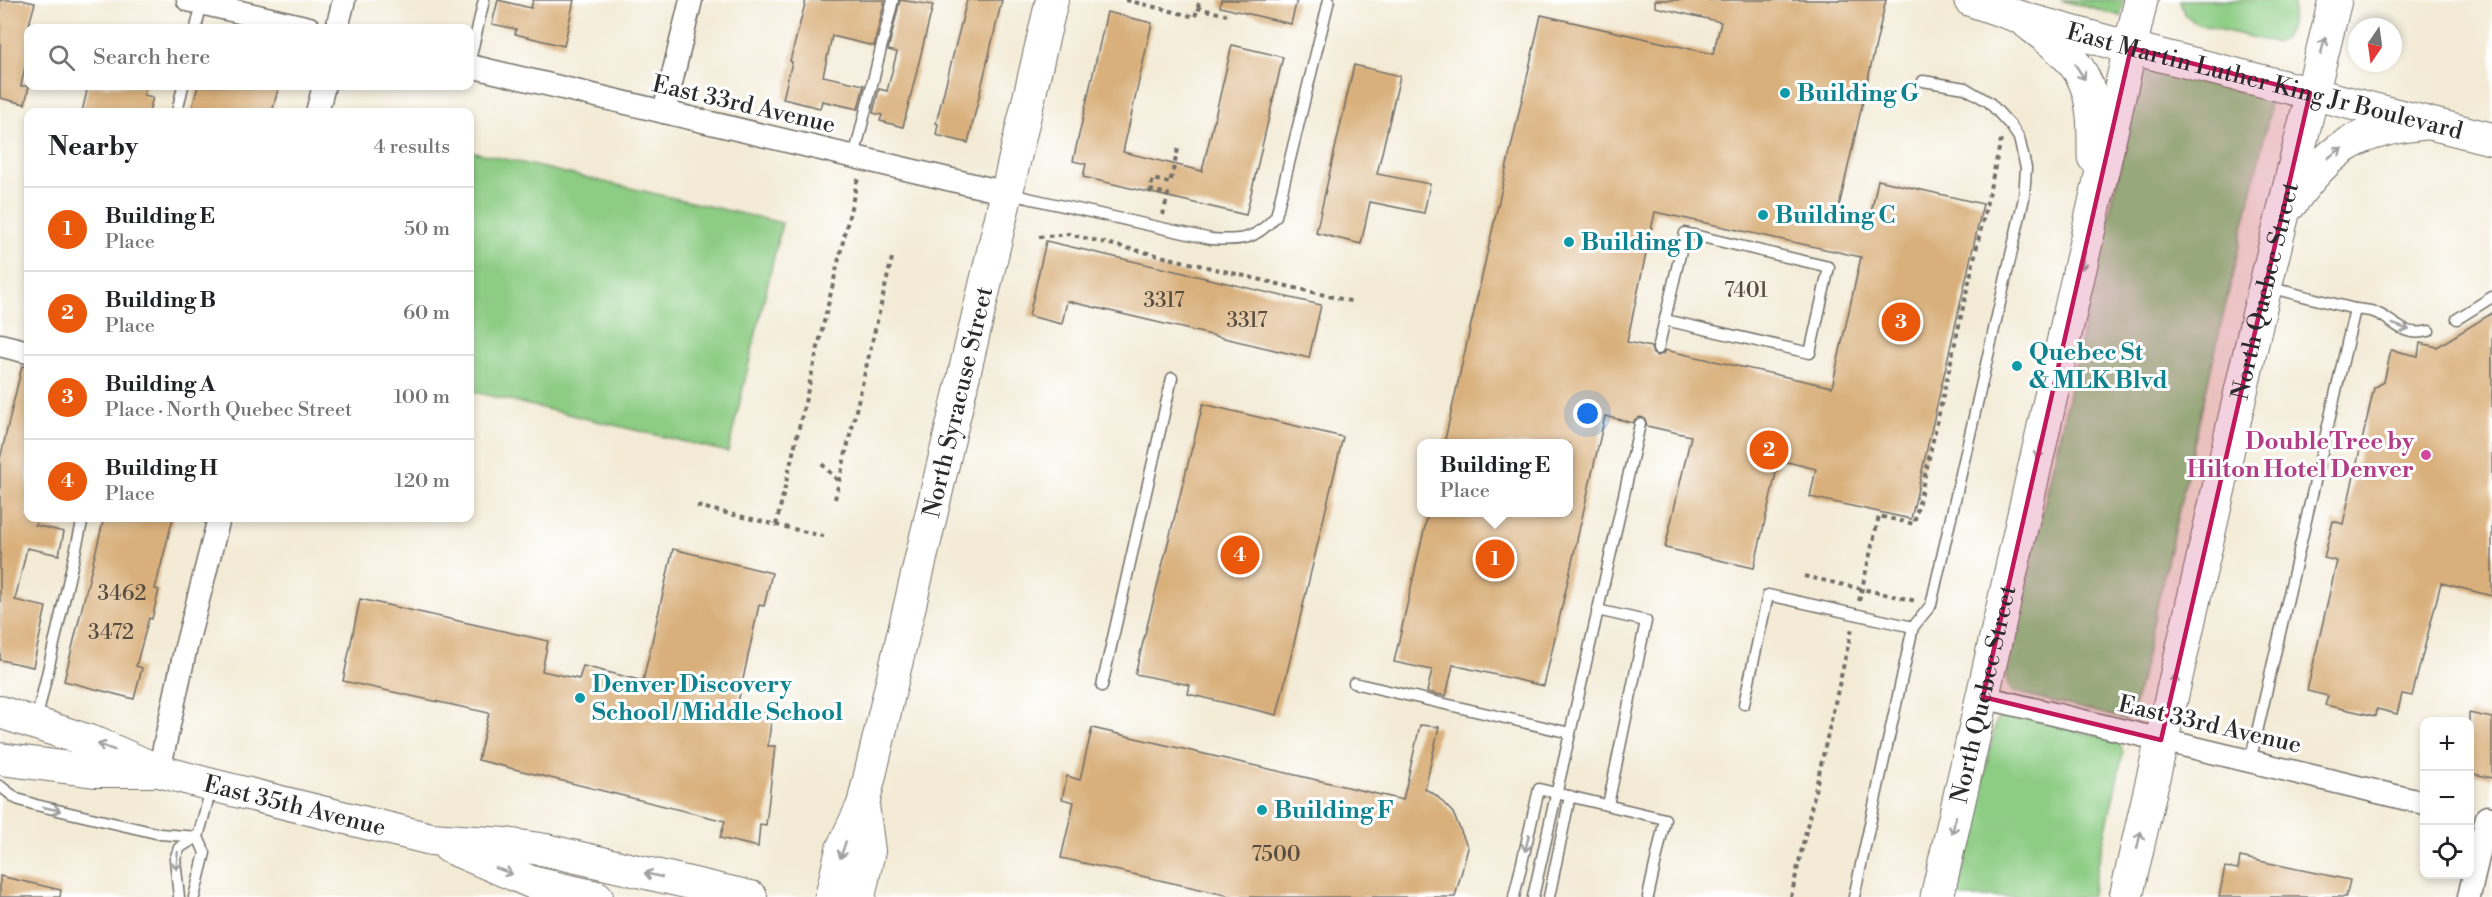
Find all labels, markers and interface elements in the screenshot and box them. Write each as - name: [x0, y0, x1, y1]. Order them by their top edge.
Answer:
- street label: East Martin Luther King Jr Boulevard: [2063, 17, 2466, 147]
- north arrow: [2348, 18, 2402, 72]
- search box: [24, 24, 474, 90]
- one-way arrow: [2317, 37, 2329, 56]
- icon: search: [45, 41, 78, 74]
- text: Search here: [93, 44, 210, 71]
- one-way arrow: [2073, 64, 2086, 81]
- street label: East 33rd Avenue: [649, 69, 838, 141]
- place label: Building G: [1797, 79, 1919, 109]
- marker: Building G: [1778, 86, 1792, 100]
- text: Nearby: [48, 131, 138, 163]
- text: 4 results: [373, 135, 450, 160]
- one-way arrow: [2327, 147, 2343, 160]
- street label: North Quebec Street: [2226, 178, 2306, 403]
- place label: Building C: [1775, 201, 1895, 231]
- text: Building E: [105, 203, 215, 230]
- marker: Building C: [1756, 208, 1770, 222]
- text: 1: [63, 217, 72, 242]
- text: 50 m: [404, 217, 450, 242]
- place label: Building D: [1581, 228, 1703, 258]
- text: Place: [105, 230, 155, 255]
- marker: Building D: [1562, 235, 1576, 249]
- one-way arrow: [2076, 251, 2088, 270]
- house number: 7401: [1724, 278, 1768, 304]
- street label: North Syracuse Street: [917, 283, 1000, 521]
- text: Building B: [105, 287, 216, 314]
- house number: 3317: [1143, 288, 1185, 314]
- pin: 3: [1882, 300, 1920, 344]
- text: 2: [61, 301, 74, 326]
- text: 60 m: [403, 301, 450, 326]
- house number: 3317: [1226, 308, 1268, 334]
- text: Place: [105, 314, 155, 339]
- one-way arrow: [2391, 323, 2410, 334]
- place label: Quebec St & MLK Blvd: [2029, 338, 2168, 396]
- marker: Quebec St & MLK Blvd: [2010, 359, 2024, 373]
- text: Building A: [105, 371, 215, 398]
- text: 3: [61, 385, 74, 410]
- text: 100 m: [394, 385, 450, 410]
- text: Place · North Quebec Street: [105, 398, 352, 423]
- your location: [1573, 399, 1602, 428]
- place label: DoubleTree by Hilton Hotel Denver: [2187, 427, 2415, 485]
- pin: 2: [1750, 428, 1788, 472]
- popup: [1417, 439, 1573, 517]
- one-way arrow: [2033, 441, 2045, 460]
- marker: DoubleTree by Hilton Hotel Denver: [2419, 448, 2433, 462]
- text: Building E: [1440, 452, 1550, 479]
- text: Building H: [105, 455, 218, 482]
- text: 4: [61, 469, 74, 494]
- text: 120 m: [395, 469, 450, 494]
- text: Place: [1440, 479, 1490, 504]
- text: Place: [105, 482, 155, 507]
- pin: 4: [1220, 532, 1260, 578]
- pin: 1: [1476, 536, 1514, 582]
- house number: 3462: [97, 581, 147, 607]
- street label: North Quebec Street: [1945, 582, 2024, 806]
- house number: 3472: [88, 620, 134, 646]
- place label: Denver Discovery School / Middle School: [592, 670, 843, 728]
- one-way arrow: [2169, 674, 2181, 693]
- street label: East 33rd Avenue: [2115, 689, 2304, 761]
- marker: Denver Discovery School / Middle School: [573, 691, 587, 705]
- map controls: [2420, 717, 2474, 879]
- button: +: [2420, 717, 2474, 771]
- one-way arrow: [97, 741, 116, 752]
- street label: East 35th Avenue: [200, 770, 389, 843]
- button: −: [2420, 771, 2474, 825]
- place label: Building F: [1274, 796, 1394, 826]
- one-way arrow: [42, 803, 61, 815]
- marker: Building F: [1255, 803, 1269, 817]
- one-way arrow: [1948, 815, 1959, 835]
- button: locate: [2420, 825, 2474, 879]
- one-way arrow: [2134, 831, 2145, 850]
- one-way arrow: [1521, 833, 1532, 852]
- one-way arrow: [836, 840, 847, 859]
- house number: 7500: [1251, 842, 1301, 868]
- one-way arrow: [171, 851, 182, 871]
- one-way arrow: [494, 867, 513, 878]
- one-way arrow: [644, 868, 663, 880]

